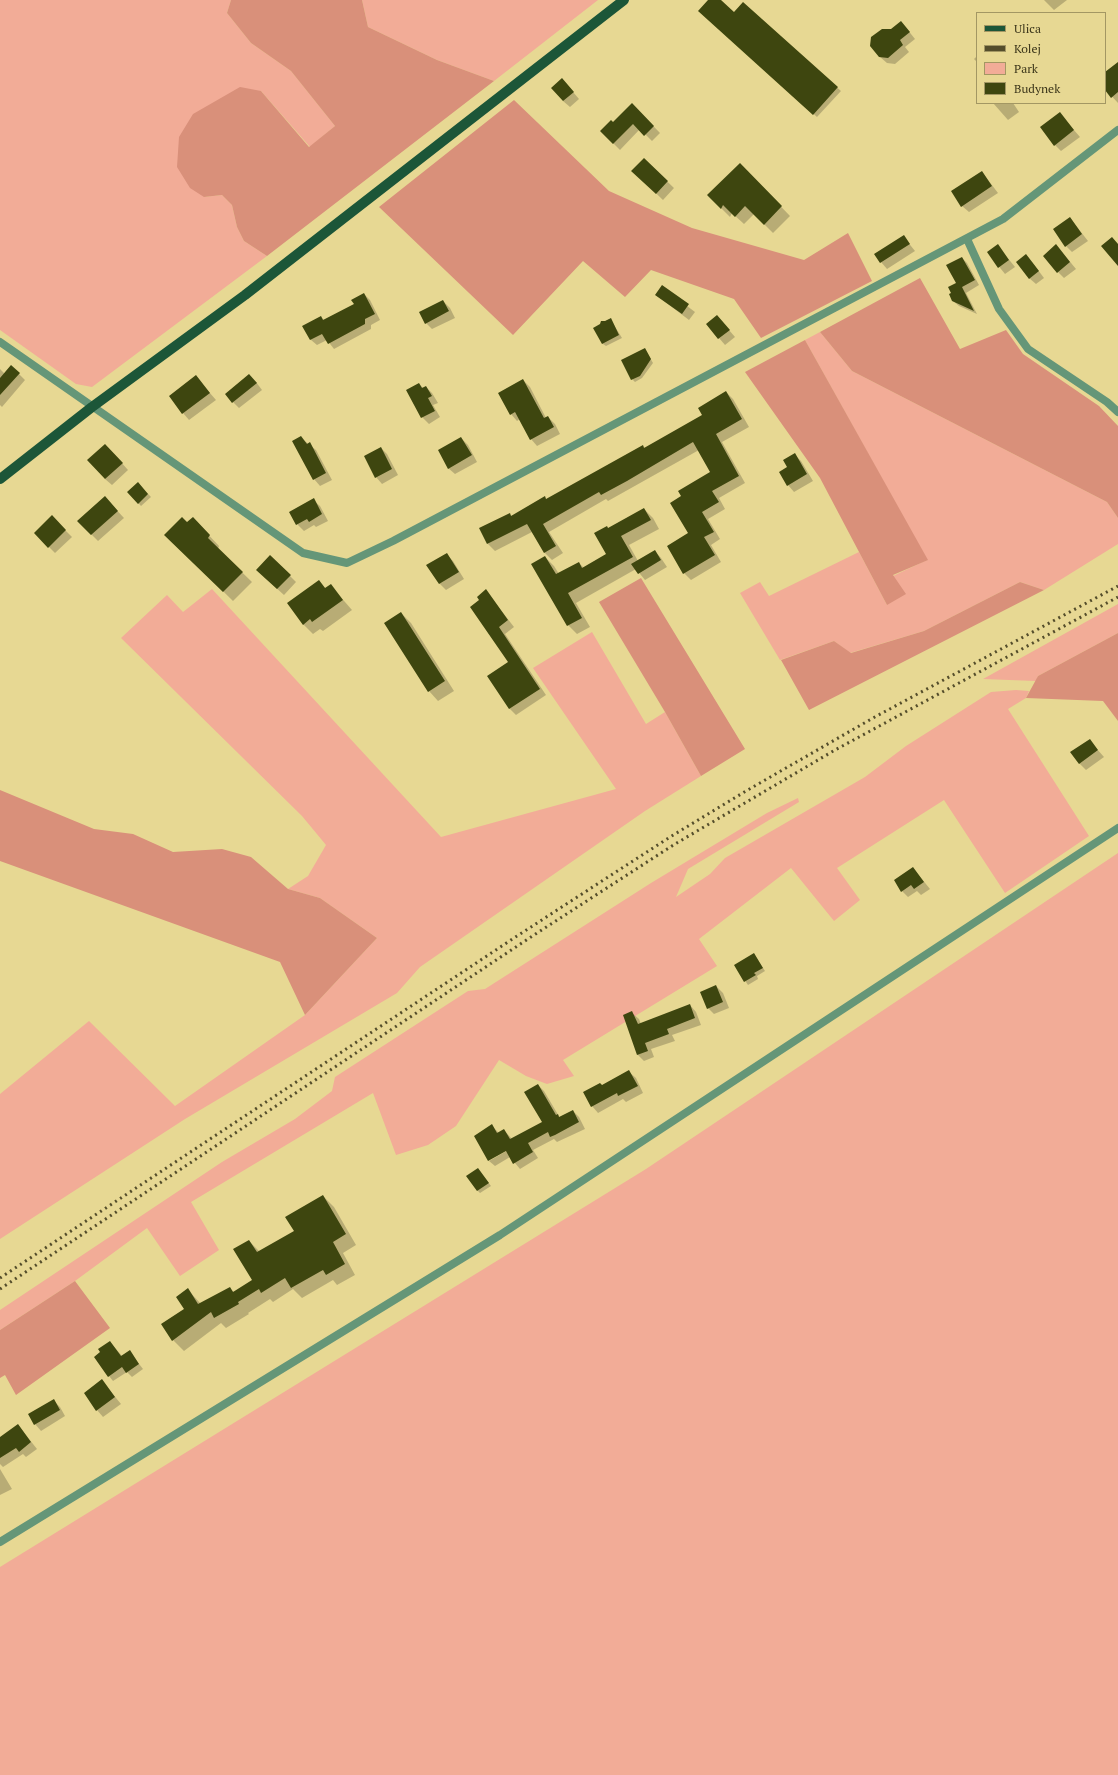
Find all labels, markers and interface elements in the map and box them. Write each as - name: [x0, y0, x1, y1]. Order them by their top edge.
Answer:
- legend: [976, 12, 1106, 104]
- text: Ulica: [1014, 21, 1041, 36]
- text: Kolej: [1014, 41, 1041, 56]
- text: Park: [1014, 61, 1038, 76]
- text: Budynek: [1014, 81, 1060, 96]

